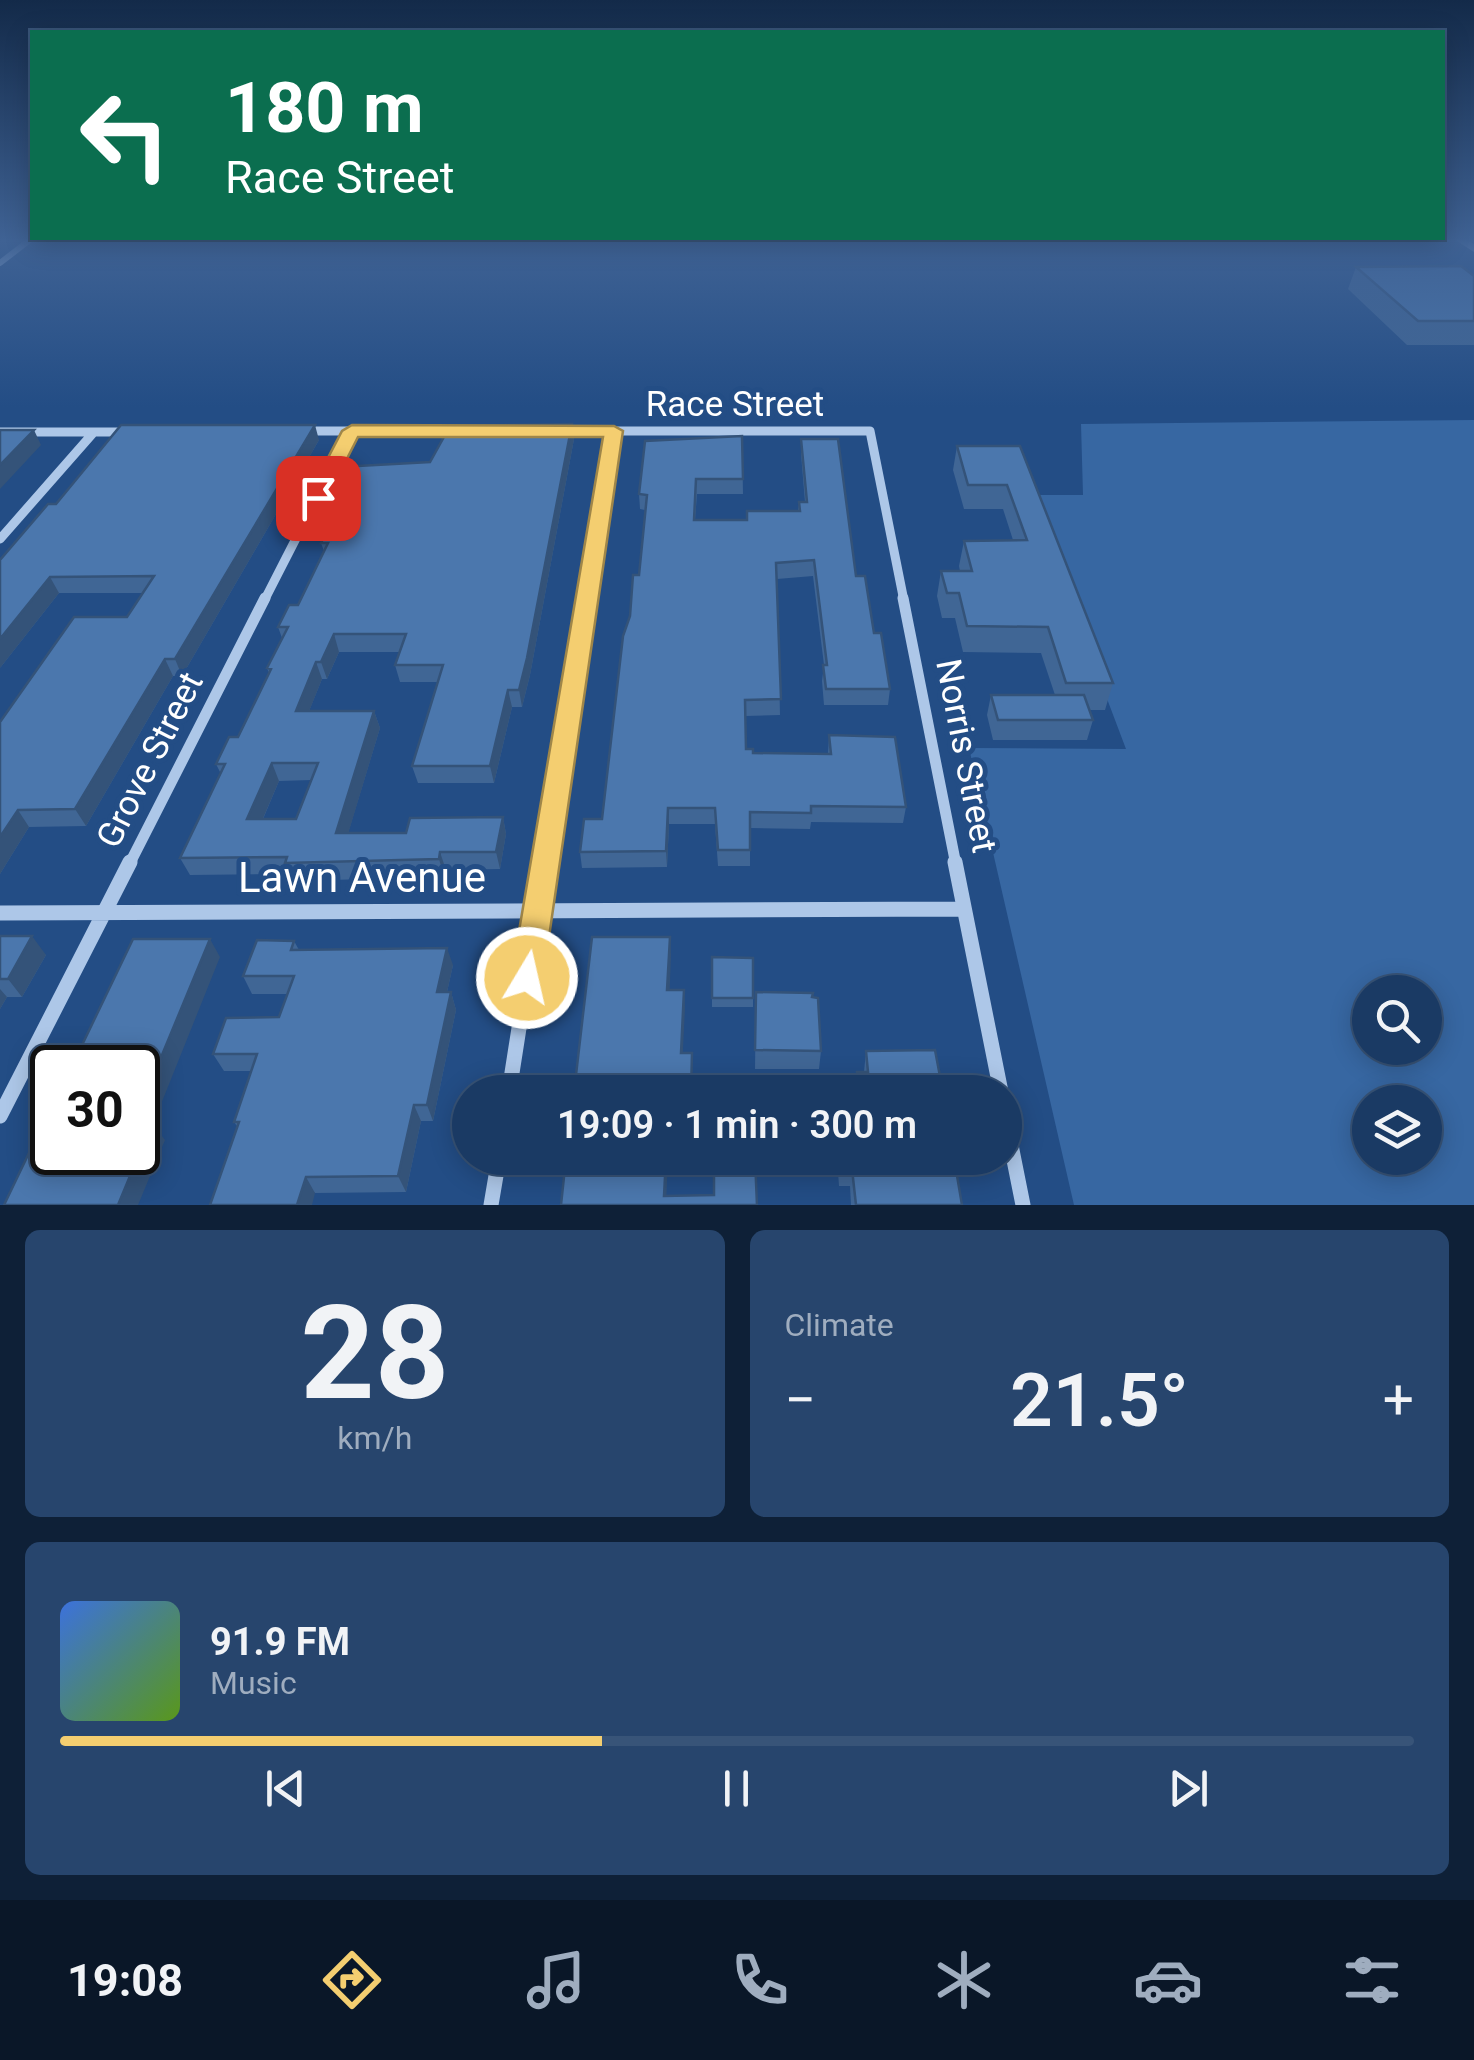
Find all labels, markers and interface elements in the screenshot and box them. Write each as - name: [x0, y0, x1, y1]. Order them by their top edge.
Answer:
- text: 180 m: [225, 67, 424, 149]
- icon: left: [60, 70, 190, 200]
- text: Race Street: [225, 151, 455, 204]
- street label: Race Street: [646, 384, 824, 425]
- pin: [276, 456, 361, 541]
- icon: arrive: [291, 471, 346, 526]
- street label: Norris Street: [927, 656, 1005, 856]
- street label: Grove Street: [88, 665, 212, 855]
- street label: Lawn Avenue: [238, 853, 486, 902]
- position arrow: [475, 926, 579, 1030]
- map controls: [1352, 975, 1442, 1175]
- button: search: [1352, 975, 1442, 1065]
- speed limit sign: 30: [30, 1045, 160, 1175]
- button: layers: [1352, 1085, 1442, 1175]
- text: 19:09 · 1 min · 300 m: [557, 1103, 917, 1147]
- text: 28: [300, 1277, 449, 1430]
- text: Climate: [785, 1306, 894, 1344]
- text: 21.5°: [1010, 1356, 1189, 1444]
- text: −: [785, 1368, 816, 1432]
- text: +: [1383, 1368, 1414, 1432]
- text: km/h: [337, 1419, 412, 1457]
- text: 91.9 FM: [210, 1620, 350, 1664]
- text: Music: [210, 1664, 297, 1702]
- icon: previous: [258, 1761, 313, 1816]
- icon: pause: [709, 1761, 764, 1816]
- icon: next: [1161, 1761, 1216, 1816]
- icon: directions: [317, 1945, 387, 2015]
- icon: music: [521, 1945, 591, 2015]
- icon: phone: [725, 1945, 795, 2015]
- icon: climate: [929, 1945, 999, 2015]
- icon: car: [1133, 1945, 1203, 2015]
- icon: filters: [1337, 1945, 1407, 2015]
- text: 19:08: [67, 1954, 183, 2007]

